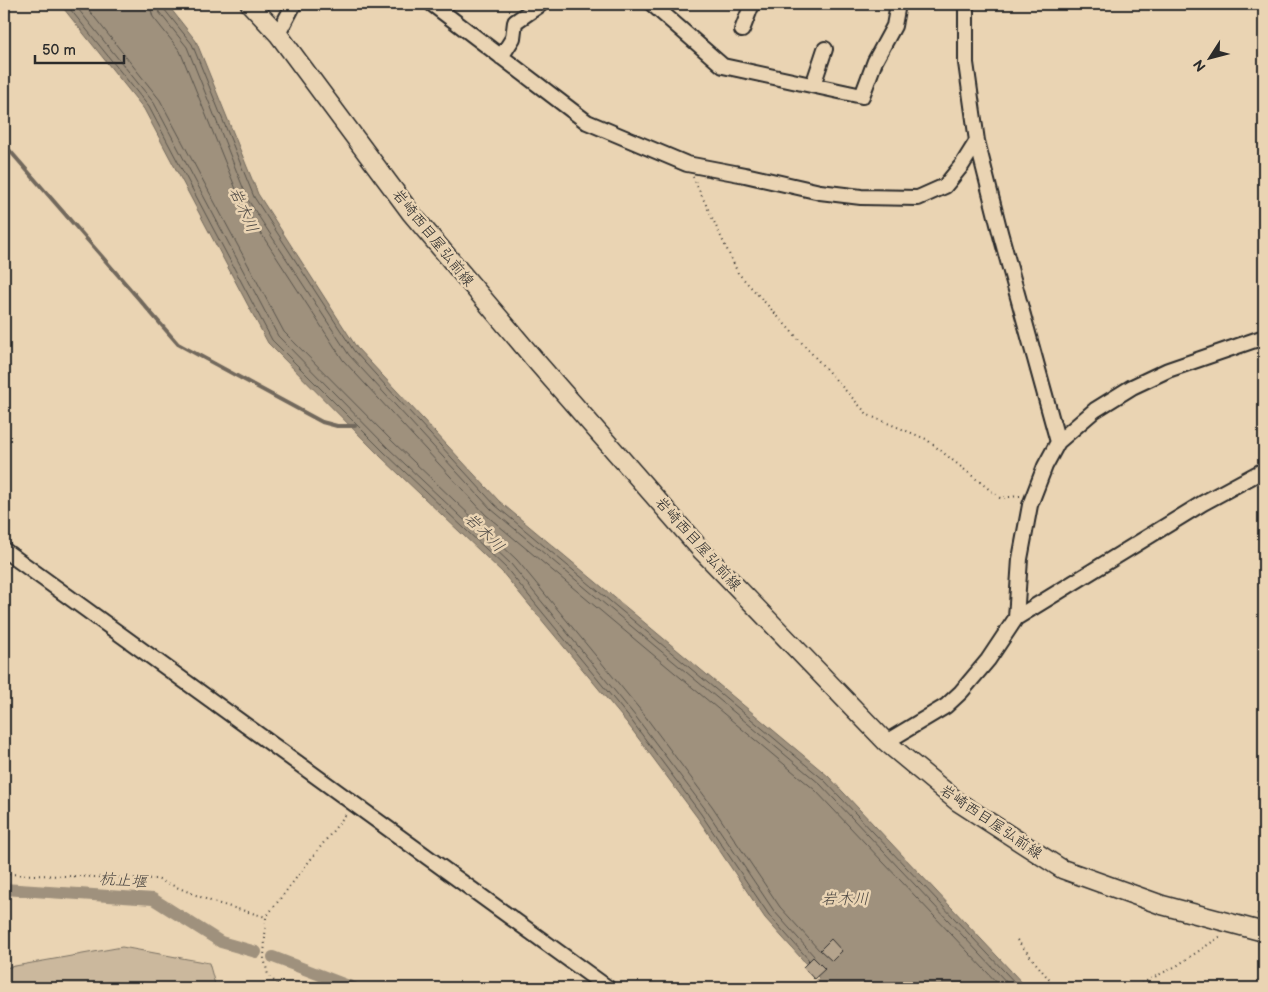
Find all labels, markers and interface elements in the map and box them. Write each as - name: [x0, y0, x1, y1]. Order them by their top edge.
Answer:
- scale bar: [35, 32, 124, 64]
- north arrow: [1186, 32, 1236, 82]
- text: 50 m: [42, 41, 76, 60]
- text: N: [1190, 56, 1210, 75]
- water label: 岩木川: [225, 184, 261, 236]
- street label: 岩崎西目屋弘前線: [388, 185, 478, 291]
- street label: 岩崎西目屋弘前線: [651, 493, 745, 595]
- water label: 岩木川: [460, 509, 508, 557]
- street label: 岩崎西目屋弘前線: [936, 781, 1046, 863]
- water label: 杭止堰: [98, 870, 150, 892]
- water label: 岩木川: [821, 890, 869, 909]

